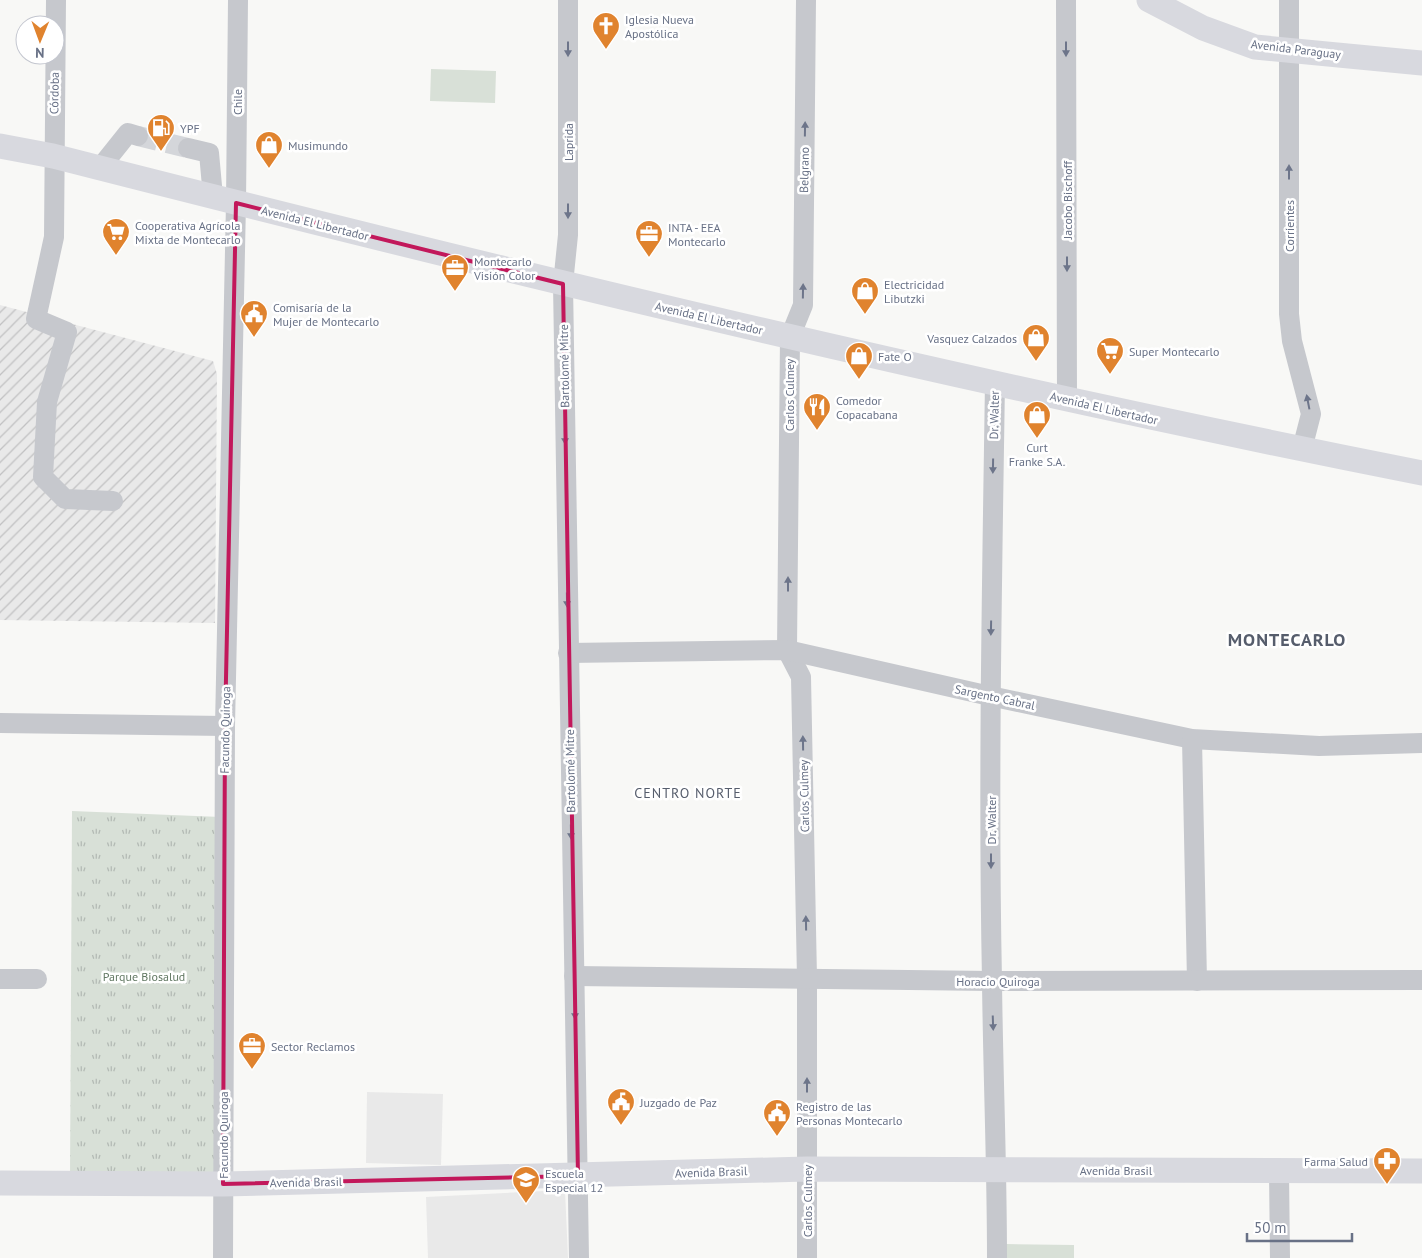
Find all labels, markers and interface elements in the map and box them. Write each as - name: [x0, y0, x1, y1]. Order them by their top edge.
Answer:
- church icon: Iglesia Nueva Apostólica: [591, 11, 621, 50]
- place label: Iglesia Nueva Apostólica: [625, 12, 694, 41]
- north arrow: [15, 15, 65, 65]
- street label: Avenida Paraguay: [1250, 36, 1342, 62]
- one-way arrow: [564, 41, 572, 57]
- one-way arrow: [1062, 41, 1070, 57]
- text: N: [35, 44, 45, 62]
- street label: Córdoba: [46, 72, 62, 114]
- street label: Chile: [230, 89, 245, 115]
- fuel station icon: YPF: [146, 113, 176, 152]
- place label: YPF: [180, 121, 200, 136]
- one-way arrow: [801, 121, 809, 137]
- street label: Laprida: [561, 123, 576, 161]
- shop icon: Musimundo: [254, 130, 284, 169]
- place label: Musimundo: [288, 138, 348, 153]
- street label: Belgrano: [796, 147, 812, 193]
- street label: Jacobo Bischoff: [1060, 160, 1075, 240]
- one-way arrow: [1285, 163, 1293, 179]
- street label: Corrientes: [1282, 200, 1297, 252]
- street label: Avenida El Libertador: [260, 202, 370, 244]
- one-way arrow: [564, 203, 572, 219]
- supermarket icon: Cooperativa Agrícola Mixta de Montecarlo: [101, 217, 131, 256]
- place label: Cooperativa Agrícola Mixta de Montecarlo: [135, 218, 241, 247]
- office icon: INTA - EEA Montecarlo: [634, 219, 664, 258]
- place label: INTA - EEA Montecarlo: [668, 220, 726, 249]
- office icon: Montecarlo Visión Color: [440, 253, 470, 292]
- place label: Montecarlo Visión Color: [473, 254, 535, 283]
- one-way arrow: [1063, 256, 1071, 272]
- shop icon: Electricidad Libutzki: [850, 276, 880, 315]
- place label: Electricidad Libutzki: [884, 277, 944, 306]
- one-way arrow: [799, 283, 807, 299]
- street label: Avenida El Libertador: [654, 298, 764, 338]
- public building icon: Comisaría de la Mujer de Montecarlo: [239, 299, 269, 338]
- place label: Comisaría de la Mujer de Montecarlo: [273, 300, 379, 329]
- shop icon: Vasquez Calzados: [1021, 323, 1051, 362]
- street label: Bartolomé Mitre: [556, 324, 572, 408]
- place label: Vasquez Calzados: [926, 331, 1017, 346]
- supermarket icon: Super Montecarlo: [1095, 336, 1125, 375]
- shop icon: Fate O: [844, 341, 874, 380]
- place label: Super Montecarlo: [1129, 344, 1219, 359]
- place label: Fate O: [878, 349, 912, 364]
- street label: Carlos Culmey: [782, 358, 797, 431]
- street label: Avenida El Libertador: [1049, 388, 1159, 428]
- street label: Dr. Walter: [986, 390, 1002, 440]
- restaurant icon: Comedor Copacabana: [802, 392, 832, 431]
- place label: Comedor Copacabana: [836, 393, 898, 422]
- one-way arrow: [1304, 393, 1312, 409]
- shop icon: Curt Franke S.A.: [1022, 400, 1052, 439]
- one-way arrow: [561, 430, 569, 446]
- place label: Curt Franke S.A.: [1009, 440, 1065, 469]
- one-way arrow: [989, 458, 997, 474]
- one-way arrow: [784, 576, 792, 592]
- one-way arrow: [563, 592, 571, 608]
- one-way arrow: [987, 621, 995, 637]
- district label: MONTECARLO: [1228, 628, 1346, 651]
- street label: Sargento Cabral: [953, 681, 1037, 713]
- street label: Facundo Quiroga: [217, 686, 233, 774]
- street label: Bartolomé Mitre: [562, 729, 578, 813]
- one-way arrow: [799, 735, 807, 751]
- street label: Carlos Culmey: [796, 759, 812, 832]
- district label: CENTRO NORTE: [634, 784, 742, 802]
- street label: Dr. Walter: [984, 796, 999, 844]
- one-way arrow: [568, 825, 576, 841]
- one-way arrow: [987, 853, 995, 869]
- one-way arrow: [802, 915, 810, 931]
- park label: Parque Biosalud: [103, 969, 185, 984]
- street label: Horacio Quiroga: [956, 974, 1040, 989]
- one-way arrow: [571, 1005, 579, 1021]
- one-way arrow: [989, 1016, 997, 1032]
- office icon: Sector Reclamos: [237, 1031, 267, 1070]
- place label: Sector Reclamos: [271, 1039, 355, 1054]
- one-way arrow: [803, 1077, 811, 1093]
- public building icon: Juzgado de Paz: [606, 1087, 636, 1126]
- street label: Facundo Quiroga: [216, 1091, 231, 1179]
- place label: Juzgado de Paz: [639, 1095, 717, 1110]
- public building icon: Registro de las Personas Montecarlo: [762, 1098, 792, 1137]
- place label: Registro de las Personas Montecarlo: [796, 1099, 902, 1128]
- pharmacy icon: Farma Salud: [1372, 1146, 1402, 1185]
- place label: Farma Salud: [1304, 1154, 1368, 1169]
- street label: Avenida Brasil: [674, 1163, 748, 1181]
- street label: Avenida Brasil: [1080, 1163, 1153, 1178]
- street label: Carlos Culmey: [800, 1164, 815, 1237]
- school or university icon: Escuela Especial 12: [511, 1165, 541, 1204]
- place label: Escuela Especial 12: [545, 1166, 603, 1195]
- street label: Avenida Brasil: [270, 1174, 343, 1190]
- scale bar: [1247, 1210, 1352, 1242]
- text: 50 m: [1254, 1218, 1287, 1237]

